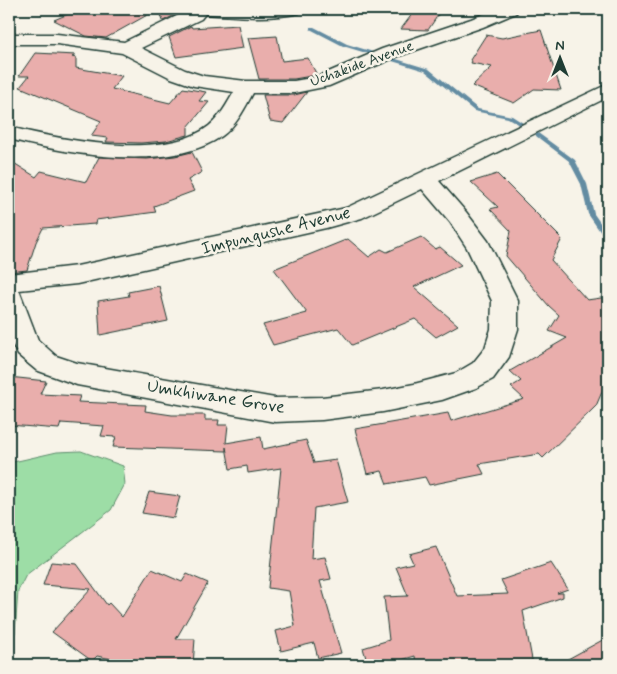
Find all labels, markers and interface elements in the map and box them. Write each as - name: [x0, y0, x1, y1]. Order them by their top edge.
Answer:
- north arrow: [534, 32, 584, 82]
- street label: Uchakide Avenue: [307, 36, 417, 92]
- text: N: [555, 37, 565, 55]
- street label: Impungushe Avenue: [199, 201, 353, 261]
- street label: Umkhiwane Grove: [145, 374, 287, 420]

